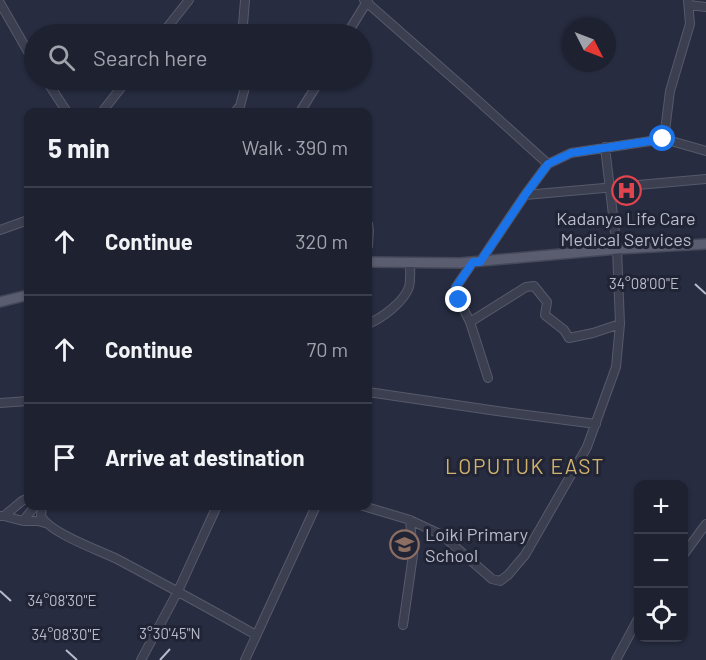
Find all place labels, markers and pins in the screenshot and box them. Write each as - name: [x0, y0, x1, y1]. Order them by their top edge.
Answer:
- hospital icon: Kadanya Life Care Medical Services: [610, 174, 642, 206]
- place label: Kadanya Life Care Medical Services: [556, 207, 696, 250]
- place label: Loiki Primary School: [425, 523, 528, 566]
- school or university icon: Loiki Primary School: [388, 529, 420, 561]

